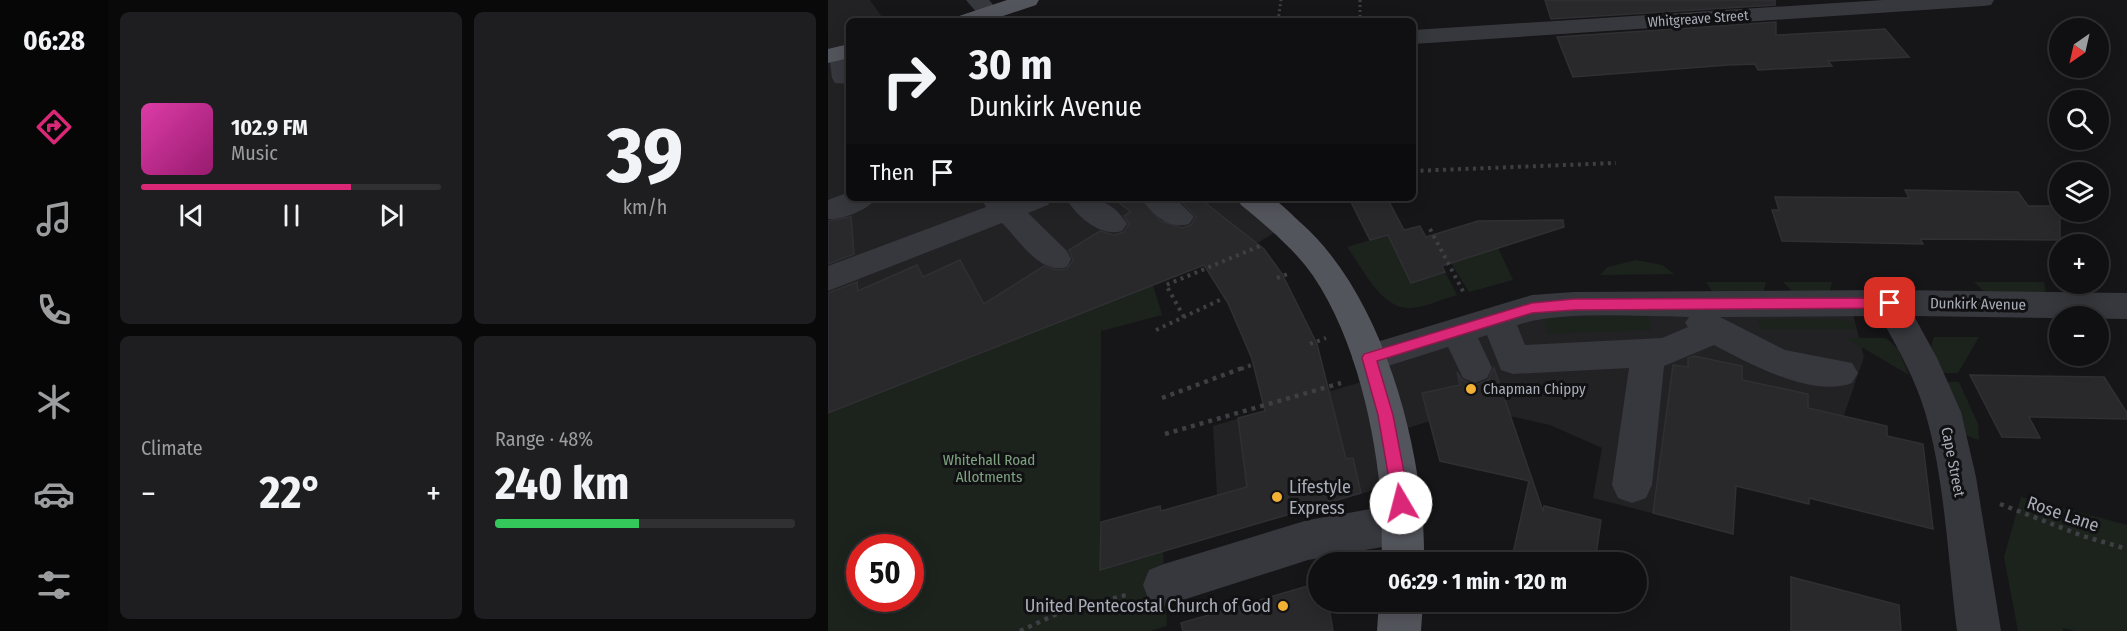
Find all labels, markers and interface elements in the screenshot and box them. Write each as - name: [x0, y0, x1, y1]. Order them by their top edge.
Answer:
- street label: Whitgreave Street: [1647, 7, 1749, 31]
- north arrow: [2049, 18, 2109, 78]
- map controls: [2049, 18, 2109, 366]
- text: 06:28: [23, 25, 85, 57]
- text: 30 m: [969, 40, 1053, 90]
- icon: right: [870, 42, 948, 120]
- button: search: [2049, 90, 2109, 150]
- text: Dunkirk Avenue: [969, 91, 1142, 123]
- icon: directions: [33, 106, 75, 148]
- text: 39: [607, 109, 683, 203]
- text: 102.9 FM: [231, 114, 308, 141]
- text: Music: [231, 141, 278, 165]
- icon: arrive: [926, 156, 959, 189]
- text: Then: [870, 159, 914, 186]
- button: layers: [2049, 162, 2109, 222]
- text: km/h: [623, 195, 667, 219]
- icon: music: [33, 198, 75, 240]
- icon: previous: [175, 199, 208, 232]
- icon: pause: [275, 199, 308, 232]
- icon: next: [375, 199, 408, 232]
- button: +: [2049, 234, 2109, 294]
- pin: [1864, 277, 1915, 328]
- icon: arrive: [1873, 286, 1906, 319]
- icon: phone: [33, 289, 75, 331]
- street label: Dunkirk Avenue: [1930, 294, 2026, 314]
- button: −: [2049, 306, 2109, 366]
- place label: Chapman Chippy: [1483, 380, 1586, 398]
- icon: climate: [33, 381, 75, 423]
- marker: Chapman Chippy: [1464, 382, 1478, 396]
- street label: Cape Street: [1937, 426, 1969, 498]
- text: Range · 48%: [495, 427, 593, 451]
- text: Climate: [141, 436, 203, 460]
- park label: Whitehall Road Allotments: [943, 451, 1035, 486]
- text: 240 km: [495, 457, 629, 511]
- text: 22°: [260, 466, 322, 520]
- position arrow: [1369, 471, 1433, 535]
- icon: car: [33, 473, 75, 515]
- text: −: [141, 474, 156, 514]
- text: +: [426, 474, 441, 514]
- place label: Lifestyle Express: [1289, 476, 1351, 519]
- marker: Lifestyle Express: [1270, 490, 1284, 504]
- street label: Rose Lane: [2024, 491, 2102, 537]
- speed limit sign: 50: [846, 534, 924, 612]
- icon: filters: [33, 564, 75, 606]
- text: 06:29 · 1 min · 120 m: [1388, 568, 1567, 595]
- place label: United Pentecostal Church of God: [1025, 595, 1271, 617]
- marker: United Pentecostal Church of God: [1276, 599, 1290, 613]

